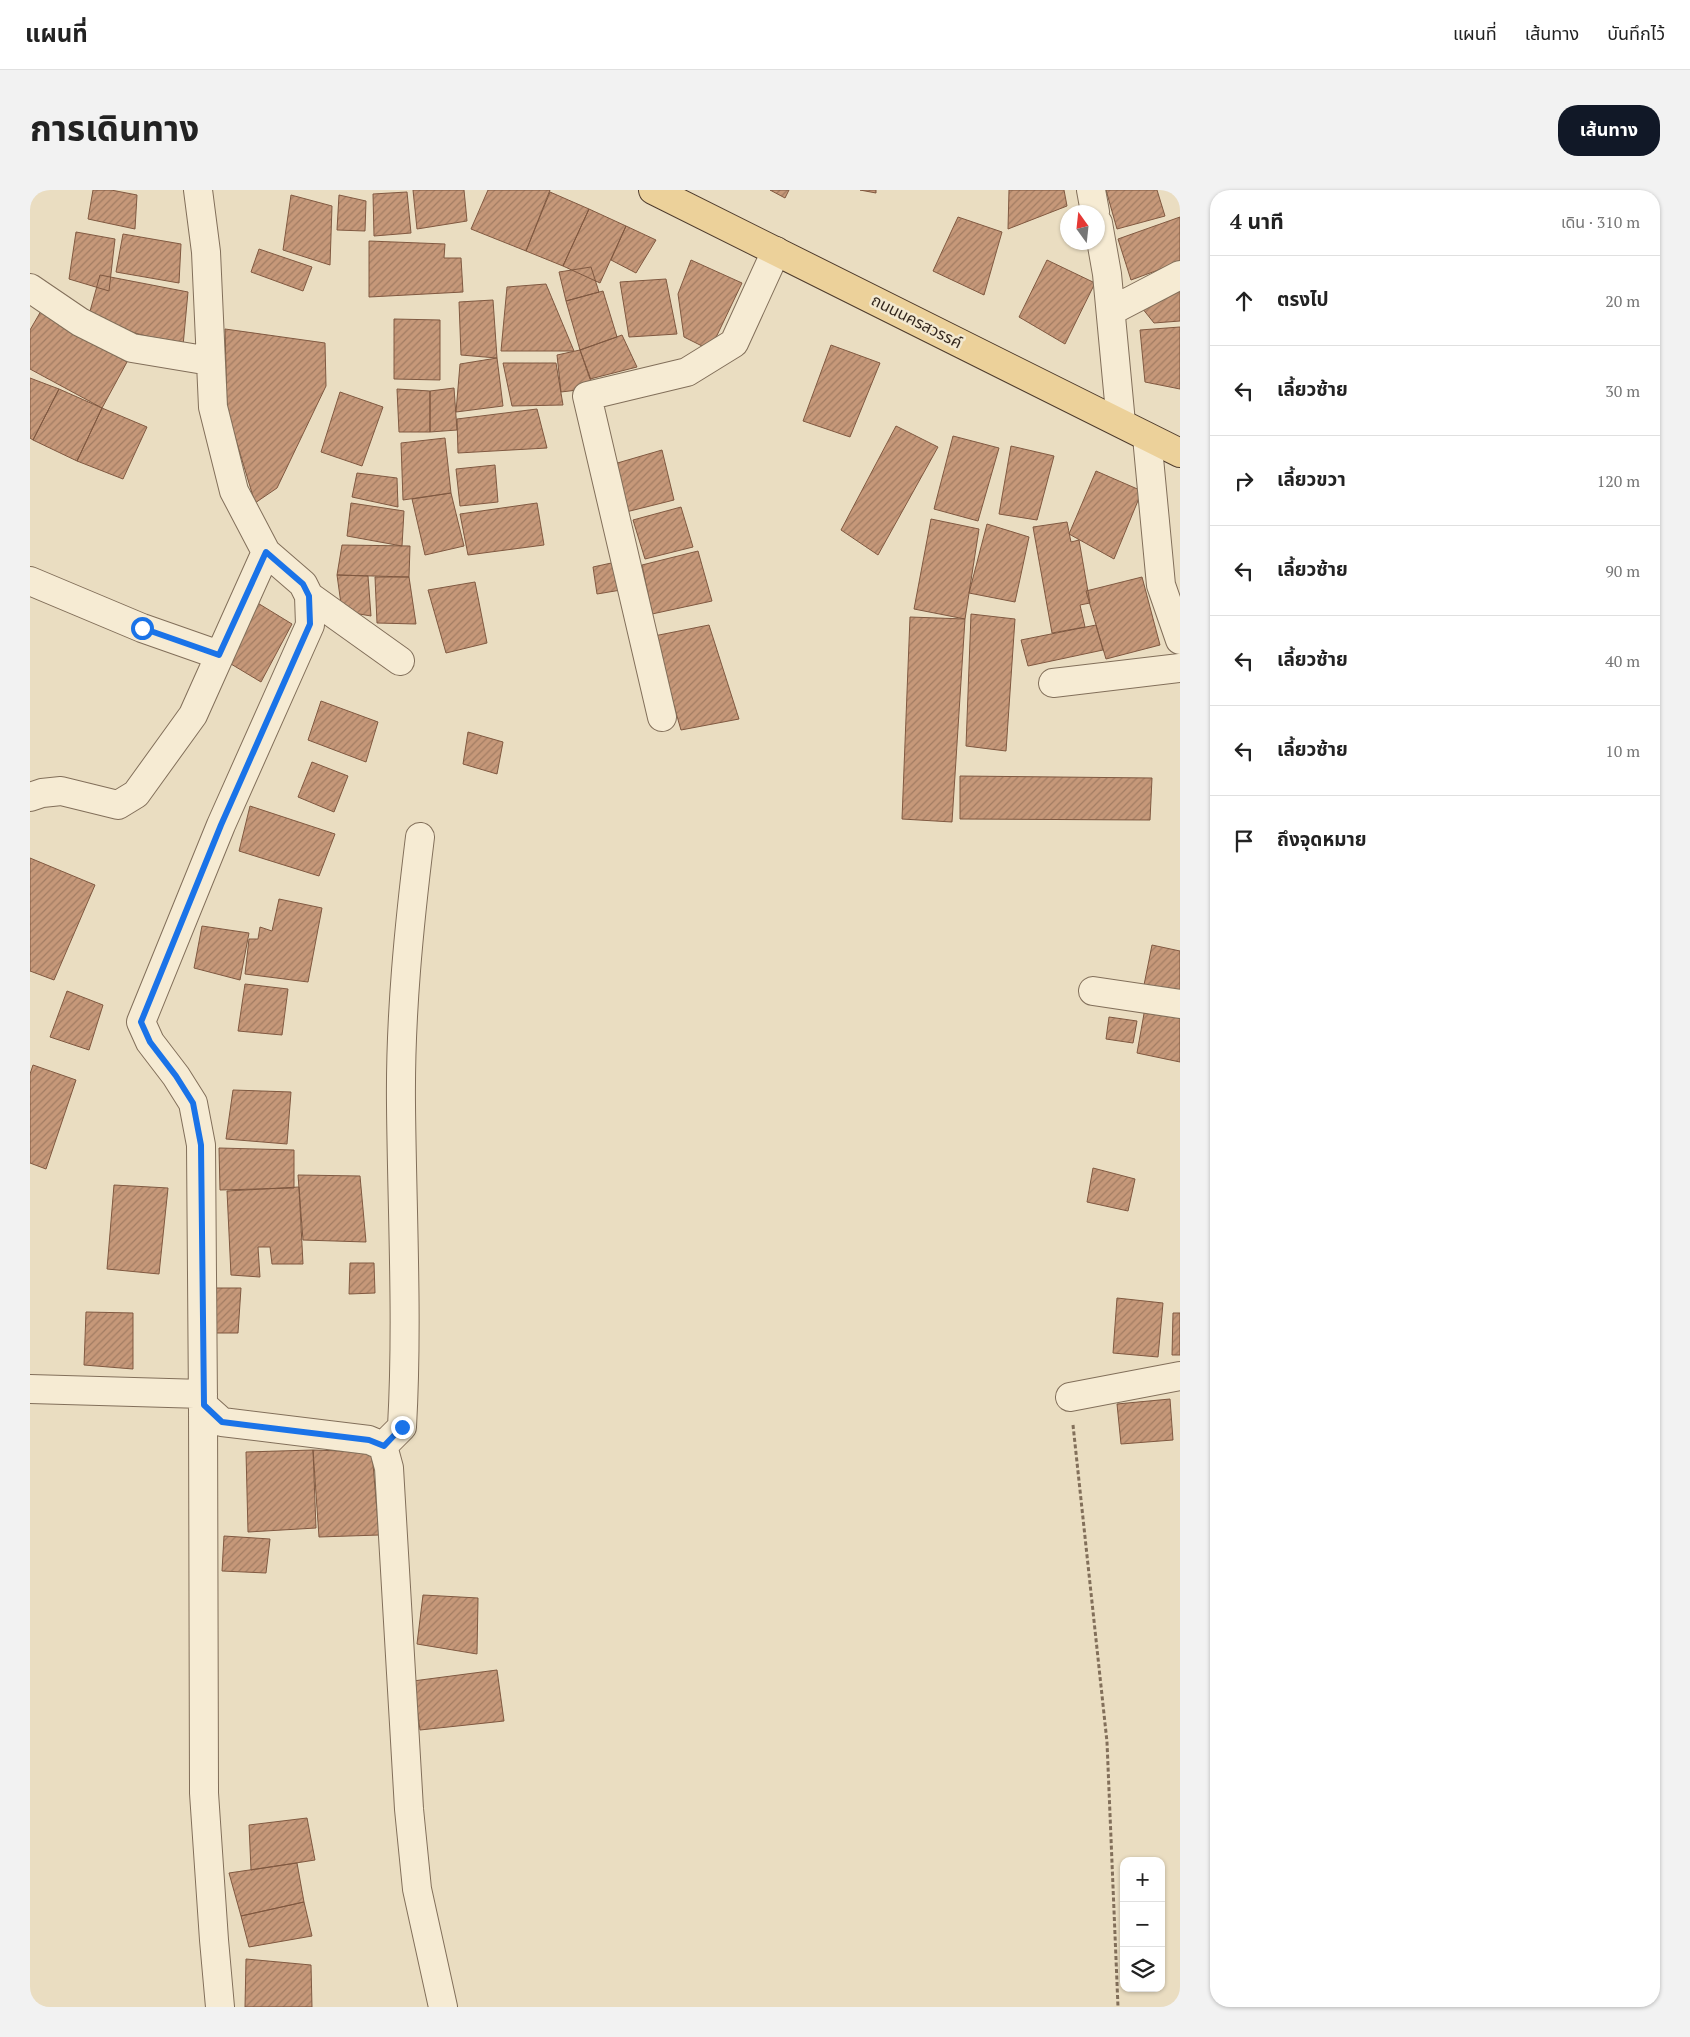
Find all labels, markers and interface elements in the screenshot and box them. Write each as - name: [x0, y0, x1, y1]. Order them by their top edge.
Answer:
- text: แผนที่: [25, 17, 88, 49]
- text: แผนที่: [1453, 21, 1497, 45]
- text: เส้นทาง: [1525, 21, 1579, 45]
- text: บันทึกไว้: [1607, 21, 1665, 45]
- text: การเดินทาง: [30, 105, 199, 151]
- button: เส้นทาง: [1558, 105, 1660, 156]
- north arrow: [1060, 205, 1105, 250]
- text: 4 นาที: [1230, 207, 1284, 235]
- text: เดิน · 310 m: [1561, 211, 1640, 233]
- text: ตรงไป: [1277, 286, 1329, 311]
- icon: ahead: [1230, 287, 1258, 315]
- street label: ถนนนครสวรรค์: [868, 289, 966, 353]
- text: 20 m: [1605, 290, 1640, 312]
- text: เลี้ยวซ้าย: [1277, 376, 1348, 401]
- icon: left: [1230, 377, 1258, 405]
- text: 30 m: [1605, 380, 1640, 402]
- text: เลี้ยวขวา: [1277, 466, 1346, 491]
- icon: right: [1230, 467, 1258, 495]
- text: 120 m: [1597, 470, 1640, 492]
- text: เลี้ยวซ้าย: [1277, 556, 1348, 581]
- icon: left: [1230, 557, 1258, 585]
- text: 90 m: [1605, 560, 1640, 582]
- route start: [131, 617, 154, 640]
- text: เลี้ยวซ้าย: [1277, 646, 1348, 671]
- icon: left: [1230, 647, 1258, 675]
- text: 40 m: [1605, 650, 1640, 672]
- text: เลี้ยวซ้าย: [1277, 736, 1348, 761]
- icon: left: [1230, 737, 1258, 765]
- text: 10 m: [1605, 740, 1640, 762]
- text: ถึงจุดหมาย: [1277, 826, 1367, 851]
- icon: arrive: [1230, 827, 1258, 855]
- route end: [391, 1416, 414, 1439]
- map controls: [1120, 1857, 1165, 1992]
- button: +: [1120, 1857, 1165, 1902]
- button: −: [1120, 1902, 1165, 1947]
- button: layers: [1120, 1947, 1165, 1992]

